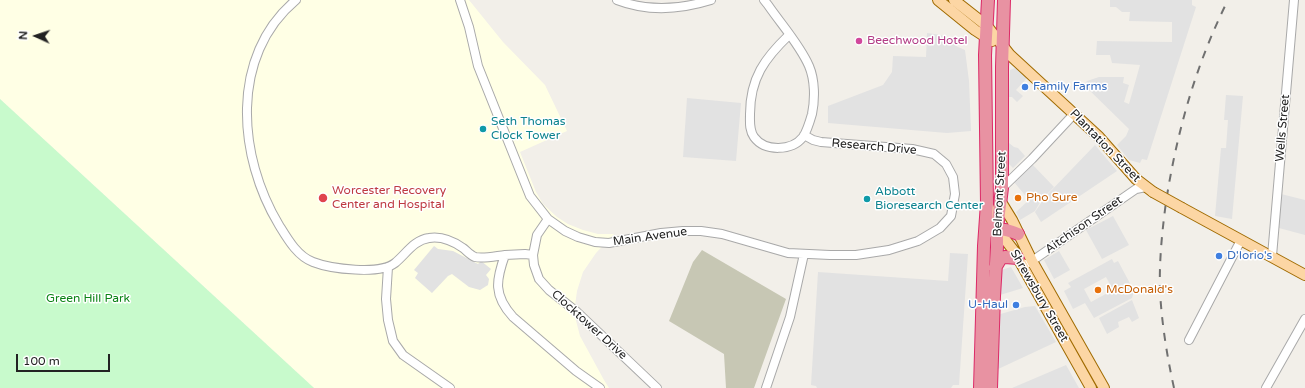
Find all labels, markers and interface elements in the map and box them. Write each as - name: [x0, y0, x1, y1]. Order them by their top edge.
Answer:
- north arrow: [16, 16, 56, 56]
- text: N: [17, 31, 30, 40]
- place label: Beechwood Hotel: [867, 34, 968, 48]
- marker: Beechwood Hotel: [854, 36, 864, 46]
- place label: Family Farms: [1033, 80, 1107, 94]
- marker: Family Farms: [1020, 82, 1030, 92]
- street label: Wells Street: [1273, 94, 1293, 162]
- street label: Plantation Street: [1067, 107, 1143, 185]
- place label: Seth Thomas Clock Tower: [491, 115, 566, 143]
- marker: Seth Thomas Clock Tower: [478, 124, 488, 134]
- street label: Research Drive: [831, 136, 917, 158]
- street label: Belmont Street: [991, 151, 1009, 237]
- place label: Worcester Recovery Center and Hospital: [332, 184, 446, 212]
- place label: Abbott Bioresearch Center: [875, 185, 983, 213]
- place label: Pho Sure: [1026, 191, 1078, 205]
- marker: Worcester Recovery Center and Hospital: [317, 192, 329, 204]
- marker: Pho Sure: [1013, 193, 1023, 203]
- street label: Aitchison Street: [1043, 193, 1125, 257]
- marker: Abbott Bioresearch Center: [862, 194, 872, 204]
- street label: Main Avenue: [612, 225, 688, 249]
- street label: Shrewsbury Street: [1007, 247, 1071, 345]
- place label: D'Iorio's: [1227, 249, 1272, 263]
- marker: D'Iorio's: [1214, 251, 1224, 261]
- place label: McDonald's: [1106, 283, 1173, 297]
- marker: McDonald's: [1093, 285, 1103, 295]
- street label: Clocktower Drive: [548, 287, 630, 363]
- park label: Green Hill Park: [46, 292, 130, 306]
- place label: U-Haul: [968, 298, 1008, 312]
- marker: U-Haul: [1011, 300, 1021, 310]
- scale bar: [18, 346, 112, 372]
- text: 100 m: [23, 354, 60, 368]

